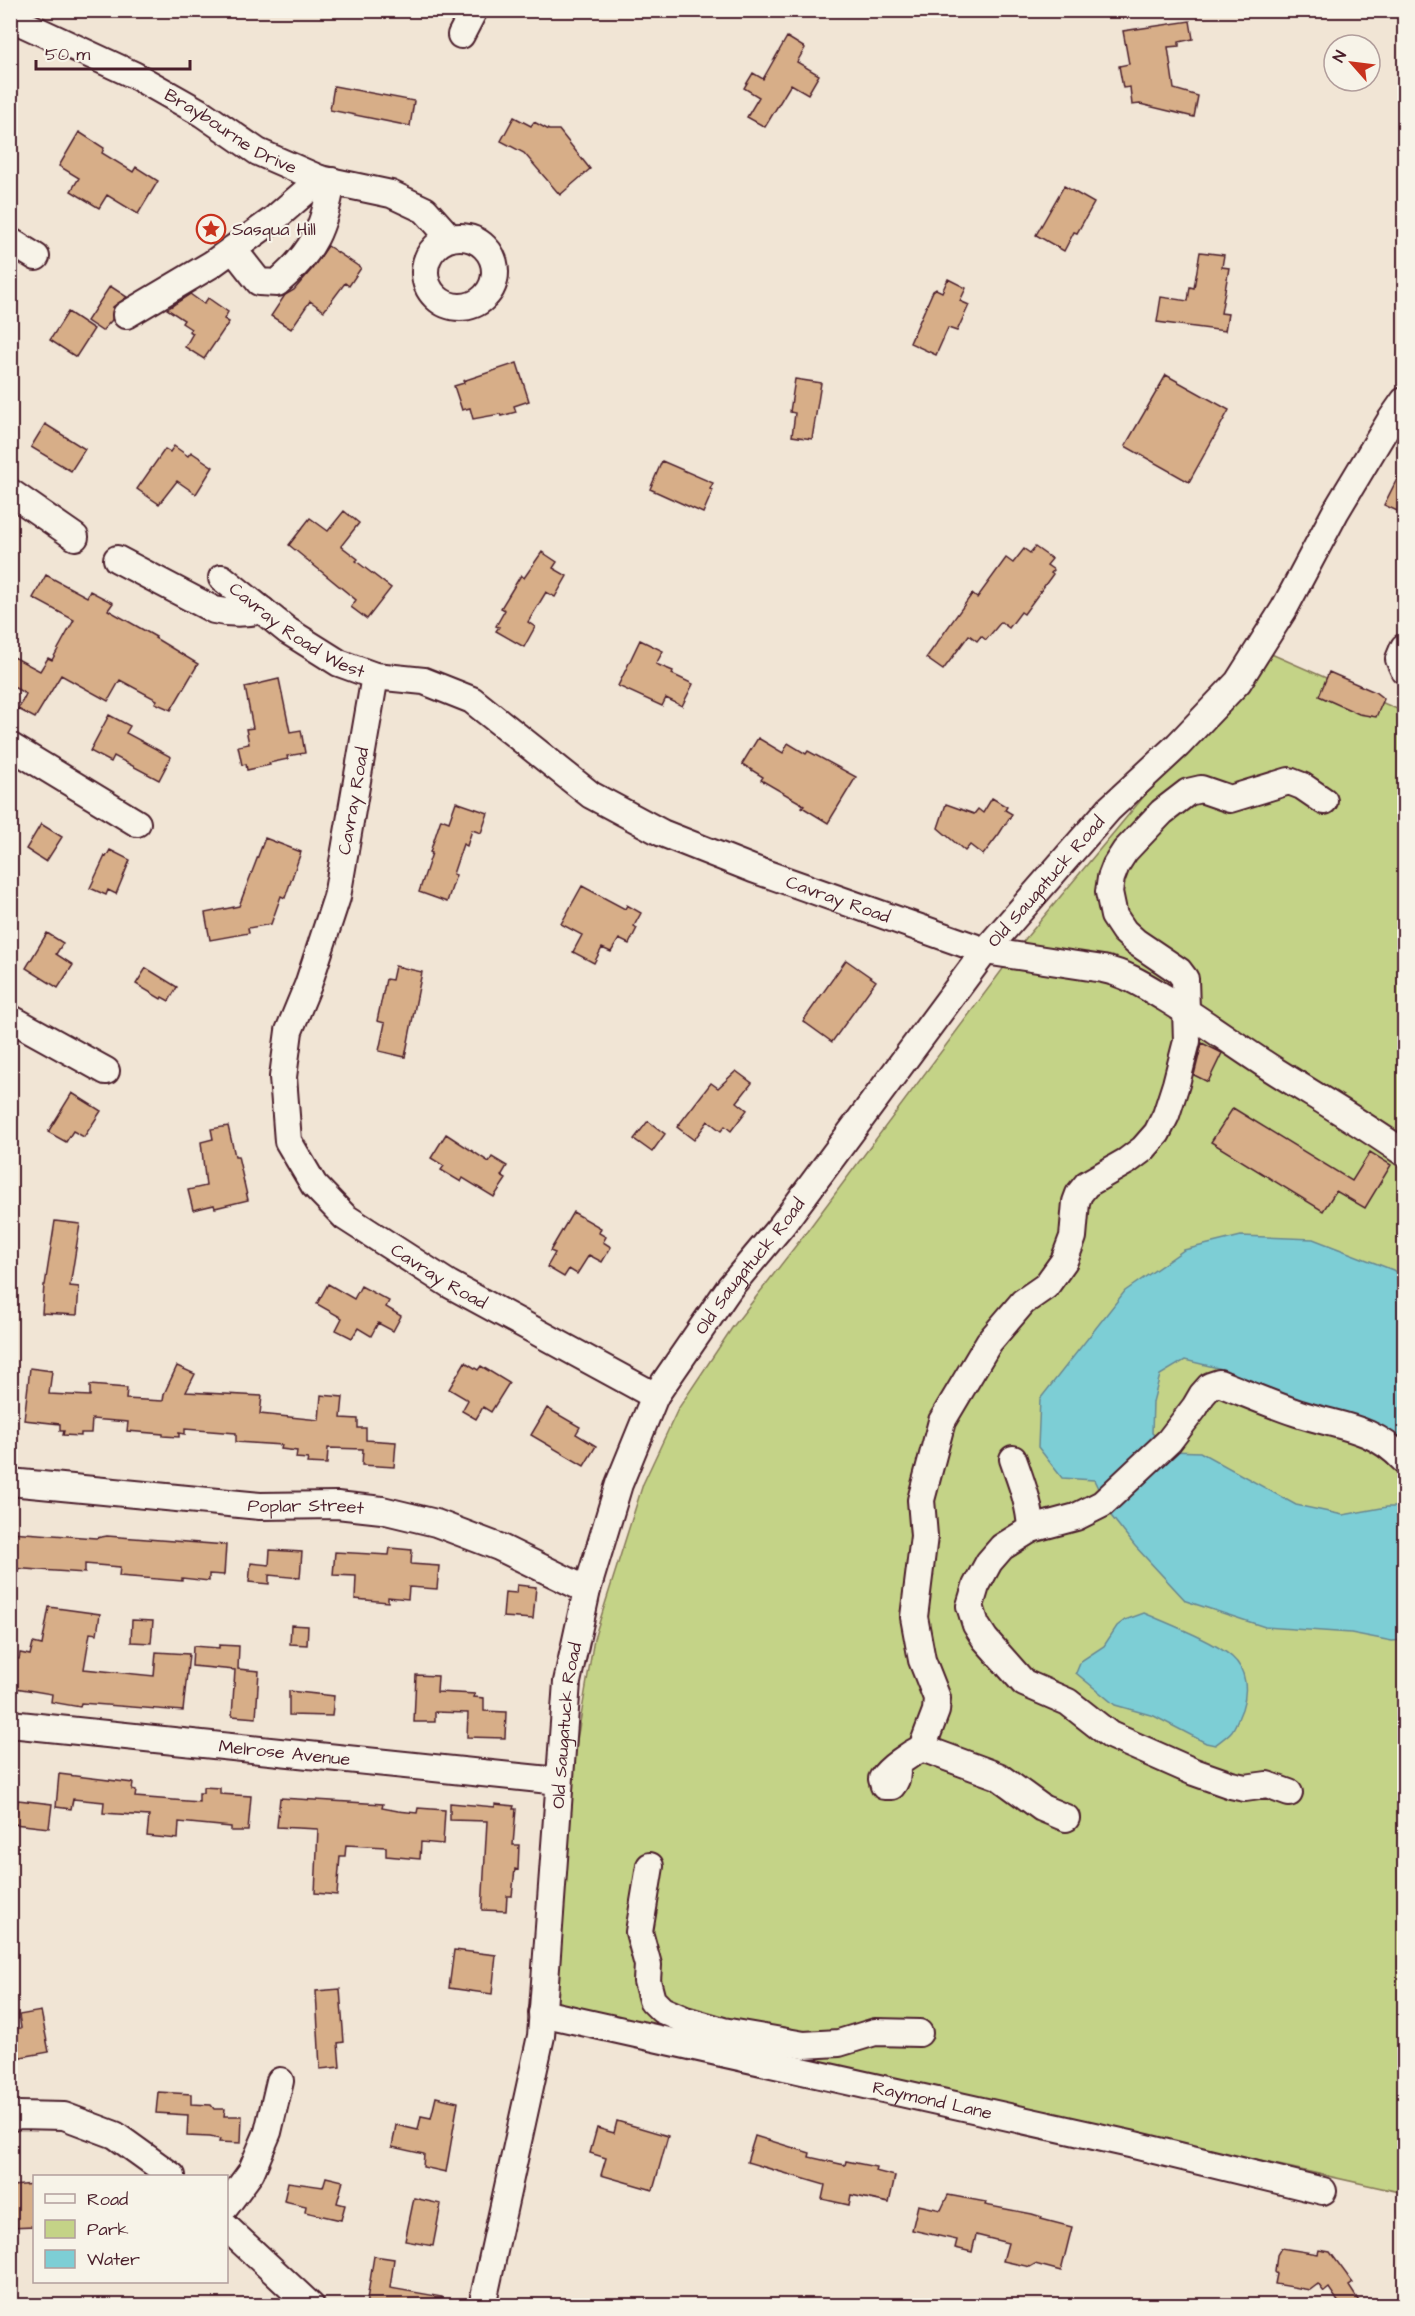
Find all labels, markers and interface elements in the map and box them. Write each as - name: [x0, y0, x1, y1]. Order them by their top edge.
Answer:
- scale bar: [36, 33, 190, 71]
- north arrow: [1322, 33, 1382, 93]
- text: 50 m: [45, 42, 90, 67]
- text: N: [1328, 47, 1352, 66]
- street label: Braybourne Drive: [160, 83, 301, 180]
- place icon: Sasqua Hill: [195, 213, 227, 245]
- place label: Sasqua Hill: [232, 217, 316, 242]
- street label: Cavray Road West: [224, 576, 369, 685]
- street label: Cavray Road: [332, 745, 376, 857]
- street label: Old Saugatuck Road: [982, 810, 1111, 953]
- street label: Cavray Road: [783, 870, 893, 929]
- street label: Old Saugatuck Road: [689, 1193, 811, 1340]
- street label: Cavray Road: [386, 1238, 491, 1315]
- street label: Poplar Street: [246, 1493, 366, 1521]
- street label: Old Saugatuck Road: [546, 1640, 588, 1810]
- street label: Melrose Avenue: [217, 1734, 352, 1772]
- street label: Raymond Lane: [870, 2075, 995, 2126]
- legend: [33, 2175, 228, 2283]
- text: Road: [87, 2187, 128, 2212]
- text: Park: [87, 2217, 129, 2242]
- text: Water: [87, 2247, 140, 2272]

